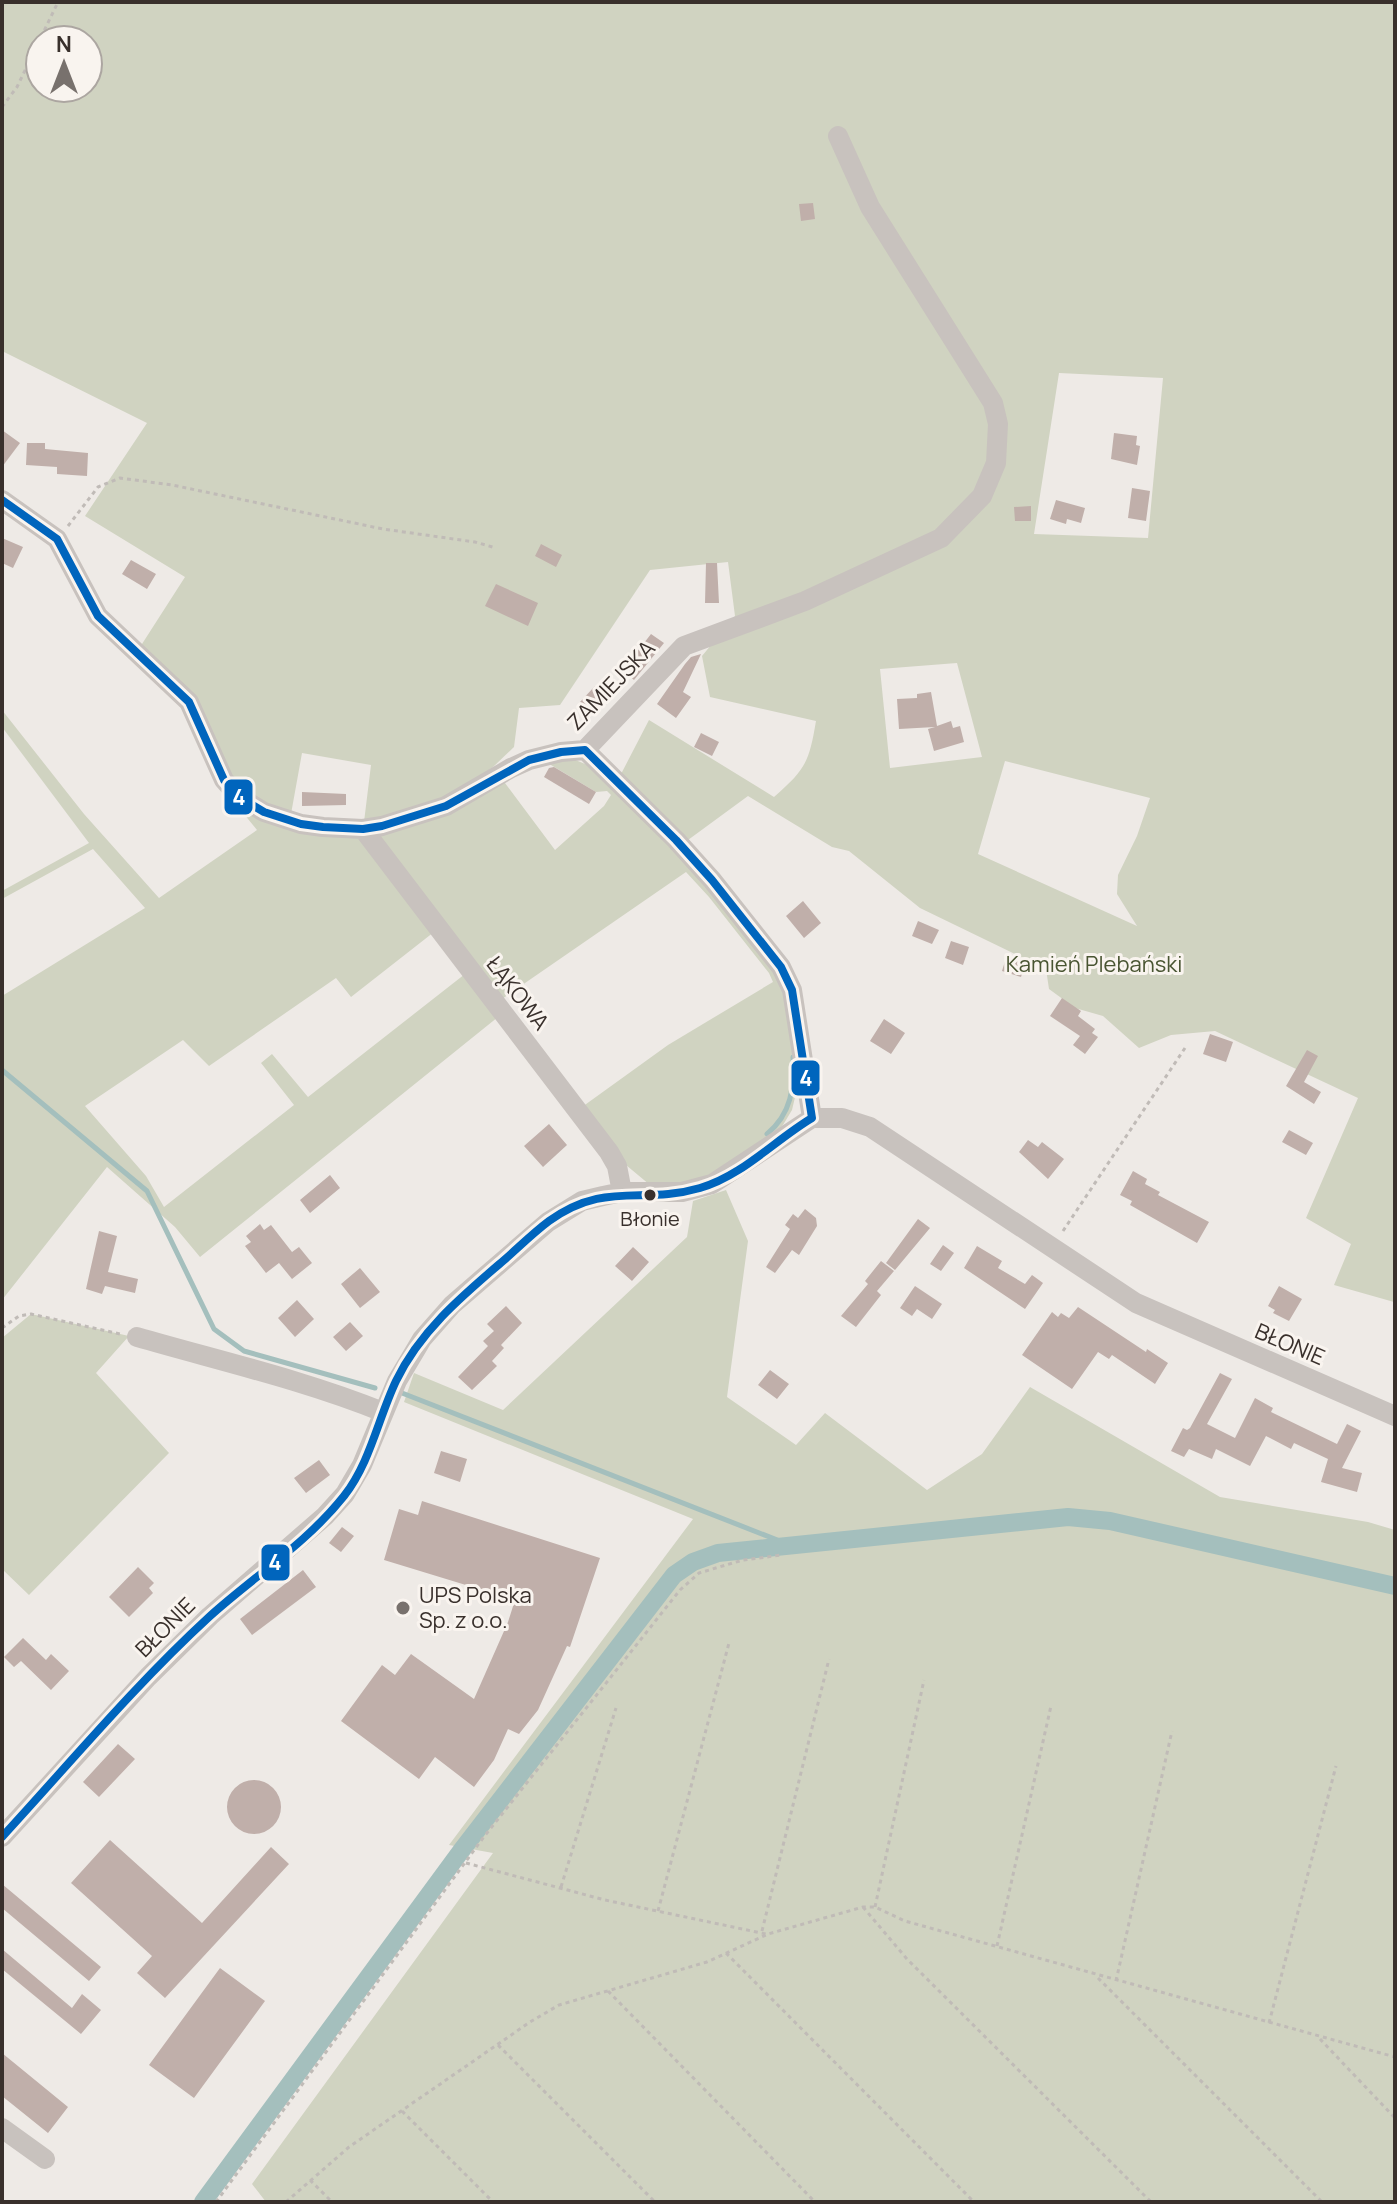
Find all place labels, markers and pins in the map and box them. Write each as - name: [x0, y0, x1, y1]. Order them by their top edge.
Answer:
- marker: Błonie: [642, 1187, 658, 1203]
- place label: Błonie: [620, 1205, 680, 1232]
- place label: UPS Polska Sp. z o.o.: [419, 1580, 532, 1635]
- marker: UPS Polska Sp. z o.o.: [394, 1599, 412, 1617]

